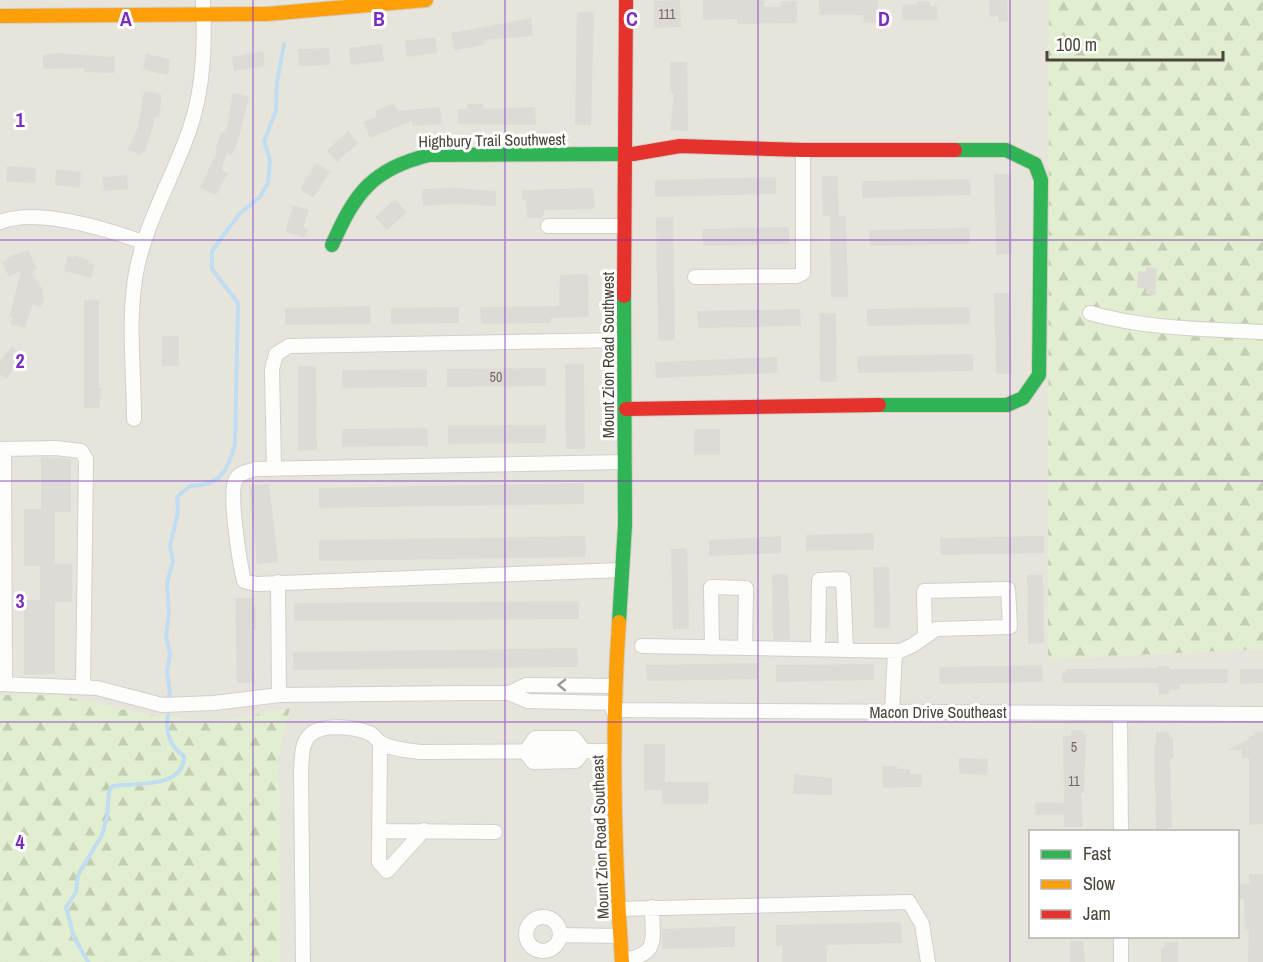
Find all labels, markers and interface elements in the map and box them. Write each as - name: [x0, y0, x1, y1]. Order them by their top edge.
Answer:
- text: A: [120, 5, 132, 32]
- text: B: [373, 5, 385, 32]
- text: C: [626, 5, 638, 32]
- house number: 111: [658, 5, 676, 23]
- text: D: [878, 5, 890, 32]
- scale bar: [1047, 24, 1222, 62]
- text: 100 m: [1056, 32, 1097, 57]
- text: 1: [15, 106, 25, 133]
- street label: Highbury Trail Southwest: [418, 128, 566, 152]
- street label: Mount Zion Road Southwest: [597, 272, 619, 438]
- text: 2: [15, 347, 25, 374]
- house number: 50: [490, 368, 502, 386]
- text: 3: [15, 587, 25, 614]
- one-way arrow: [557, 679, 566, 692]
- street label: Macon Drive Southeast: [869, 701, 1007, 723]
- house number: 5: [1071, 738, 1077, 756]
- street label: Mount Zion Road Southeast: [586, 754, 614, 919]
- house number: 11: [1068, 772, 1081, 790]
- text: 4: [15, 828, 25, 855]
- legend: [1029, 830, 1239, 938]
- text: Fast: [1083, 841, 1111, 866]
- text: Slow: [1083, 871, 1115, 896]
- text: Jam: [1083, 901, 1111, 926]

